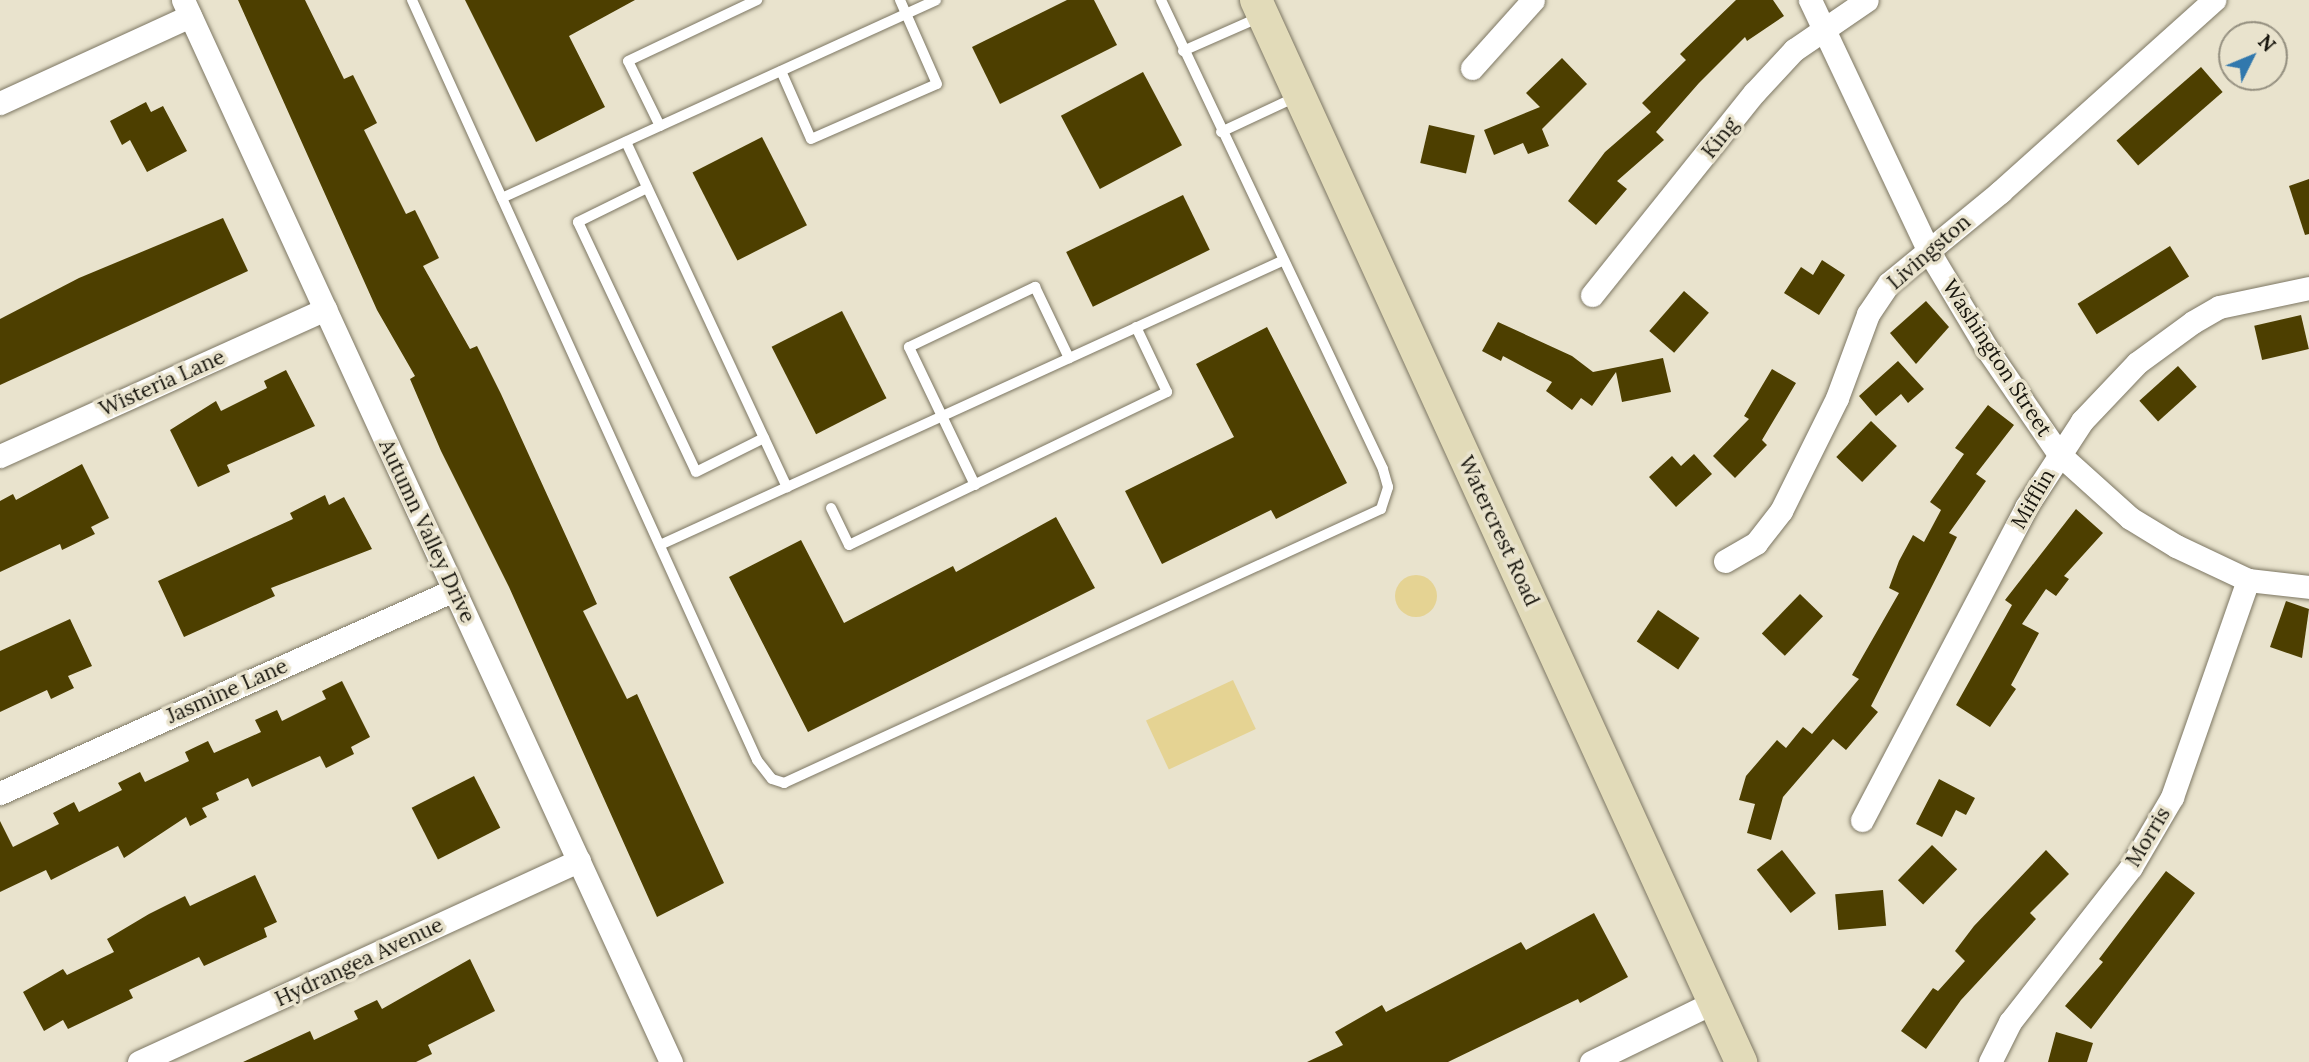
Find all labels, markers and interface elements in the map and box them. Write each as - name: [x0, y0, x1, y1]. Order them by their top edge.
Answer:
- north arrow: [2218, 21, 2288, 91]
- text: N: [2253, 29, 2281, 57]
- street label: King: [1696, 113, 1744, 163]
- street label: Livingston: [1882, 209, 1976, 295]
- street label: Washington Street: [1937, 275, 2057, 441]
- street label: Wisteria Lane: [95, 344, 229, 422]
- street label: Autumn Valley Drive: [373, 435, 481, 627]
- street label: Watercrest Road: [1453, 452, 1545, 610]
- street label: Mifflin: [2006, 465, 2060, 533]
- street label: Jasmine Lane: [163, 653, 291, 729]
- street label: Morris: [2120, 803, 2176, 871]
- street label: Hydrangea Avenue: [271, 912, 447, 1012]

